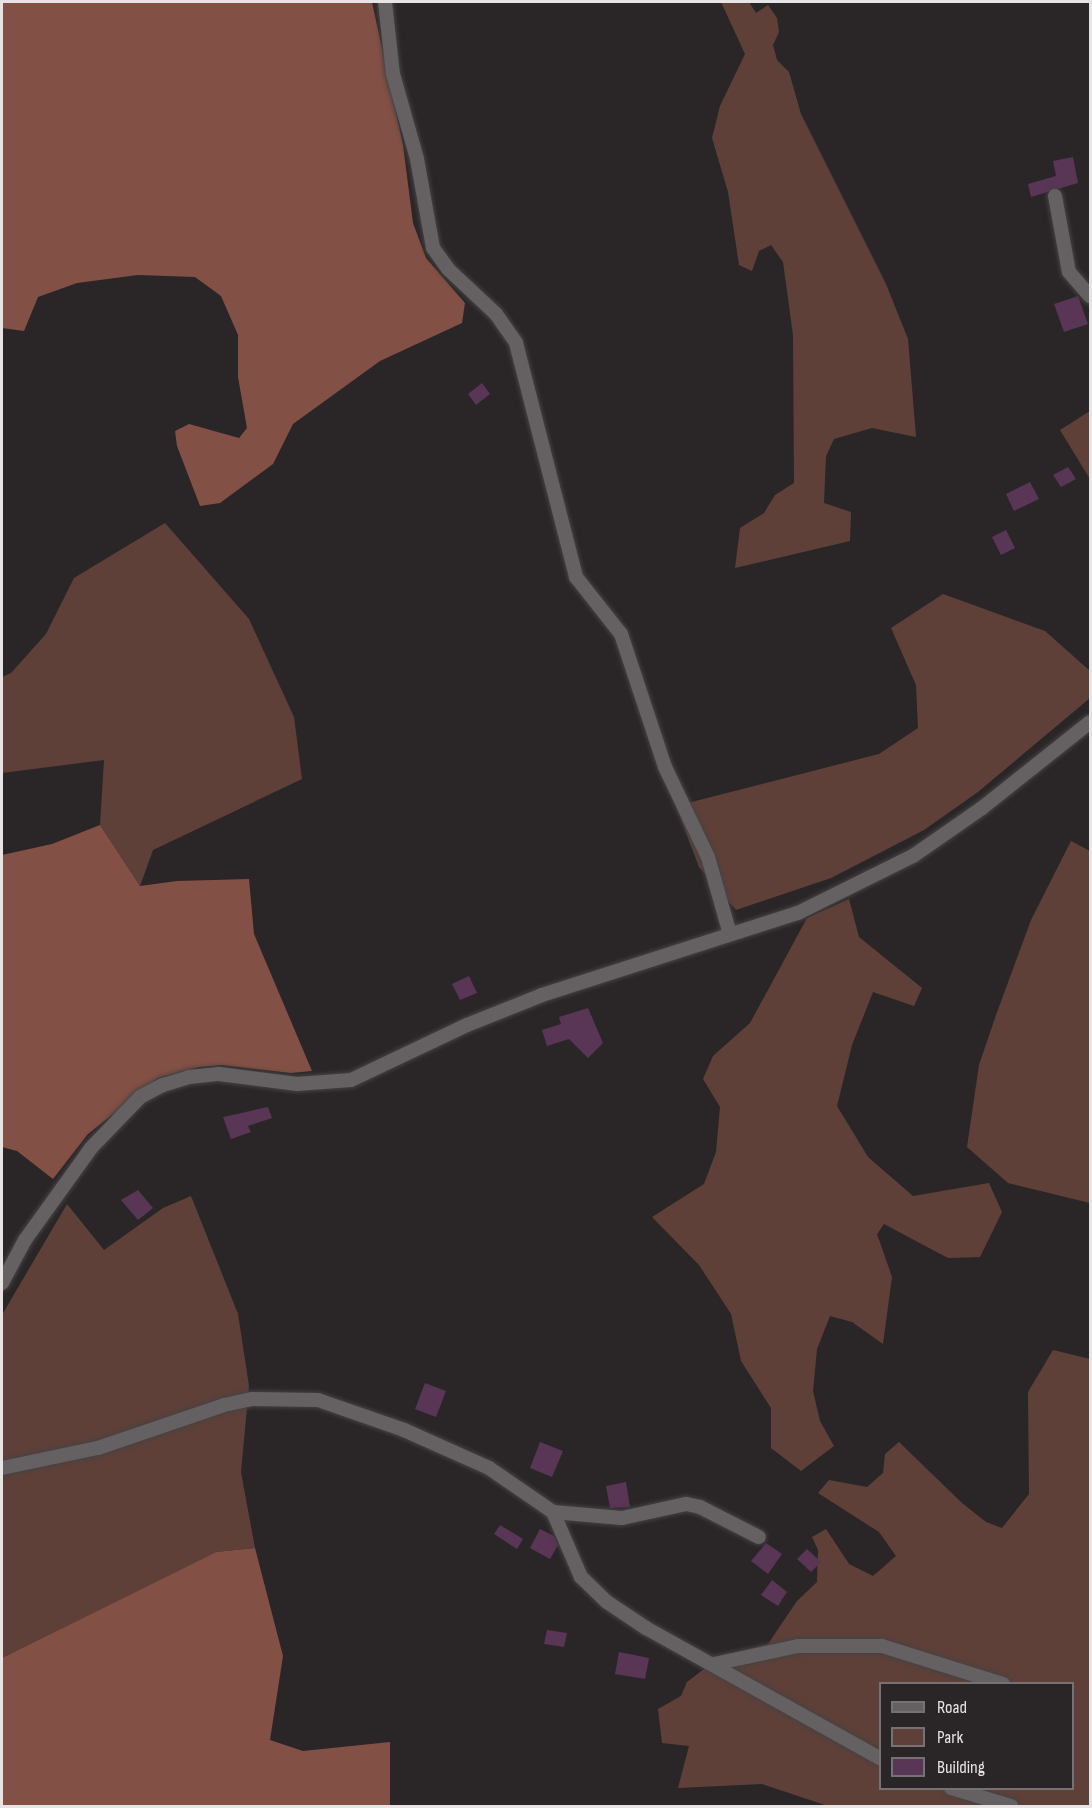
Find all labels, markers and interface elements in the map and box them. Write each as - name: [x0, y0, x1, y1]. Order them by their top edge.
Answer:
- legend: [879, 1682, 1074, 1790]
- text: Road: [937, 1697, 967, 1718]
- text: Park: [937, 1727, 963, 1748]
- text: Building: [937, 1757, 985, 1778]

